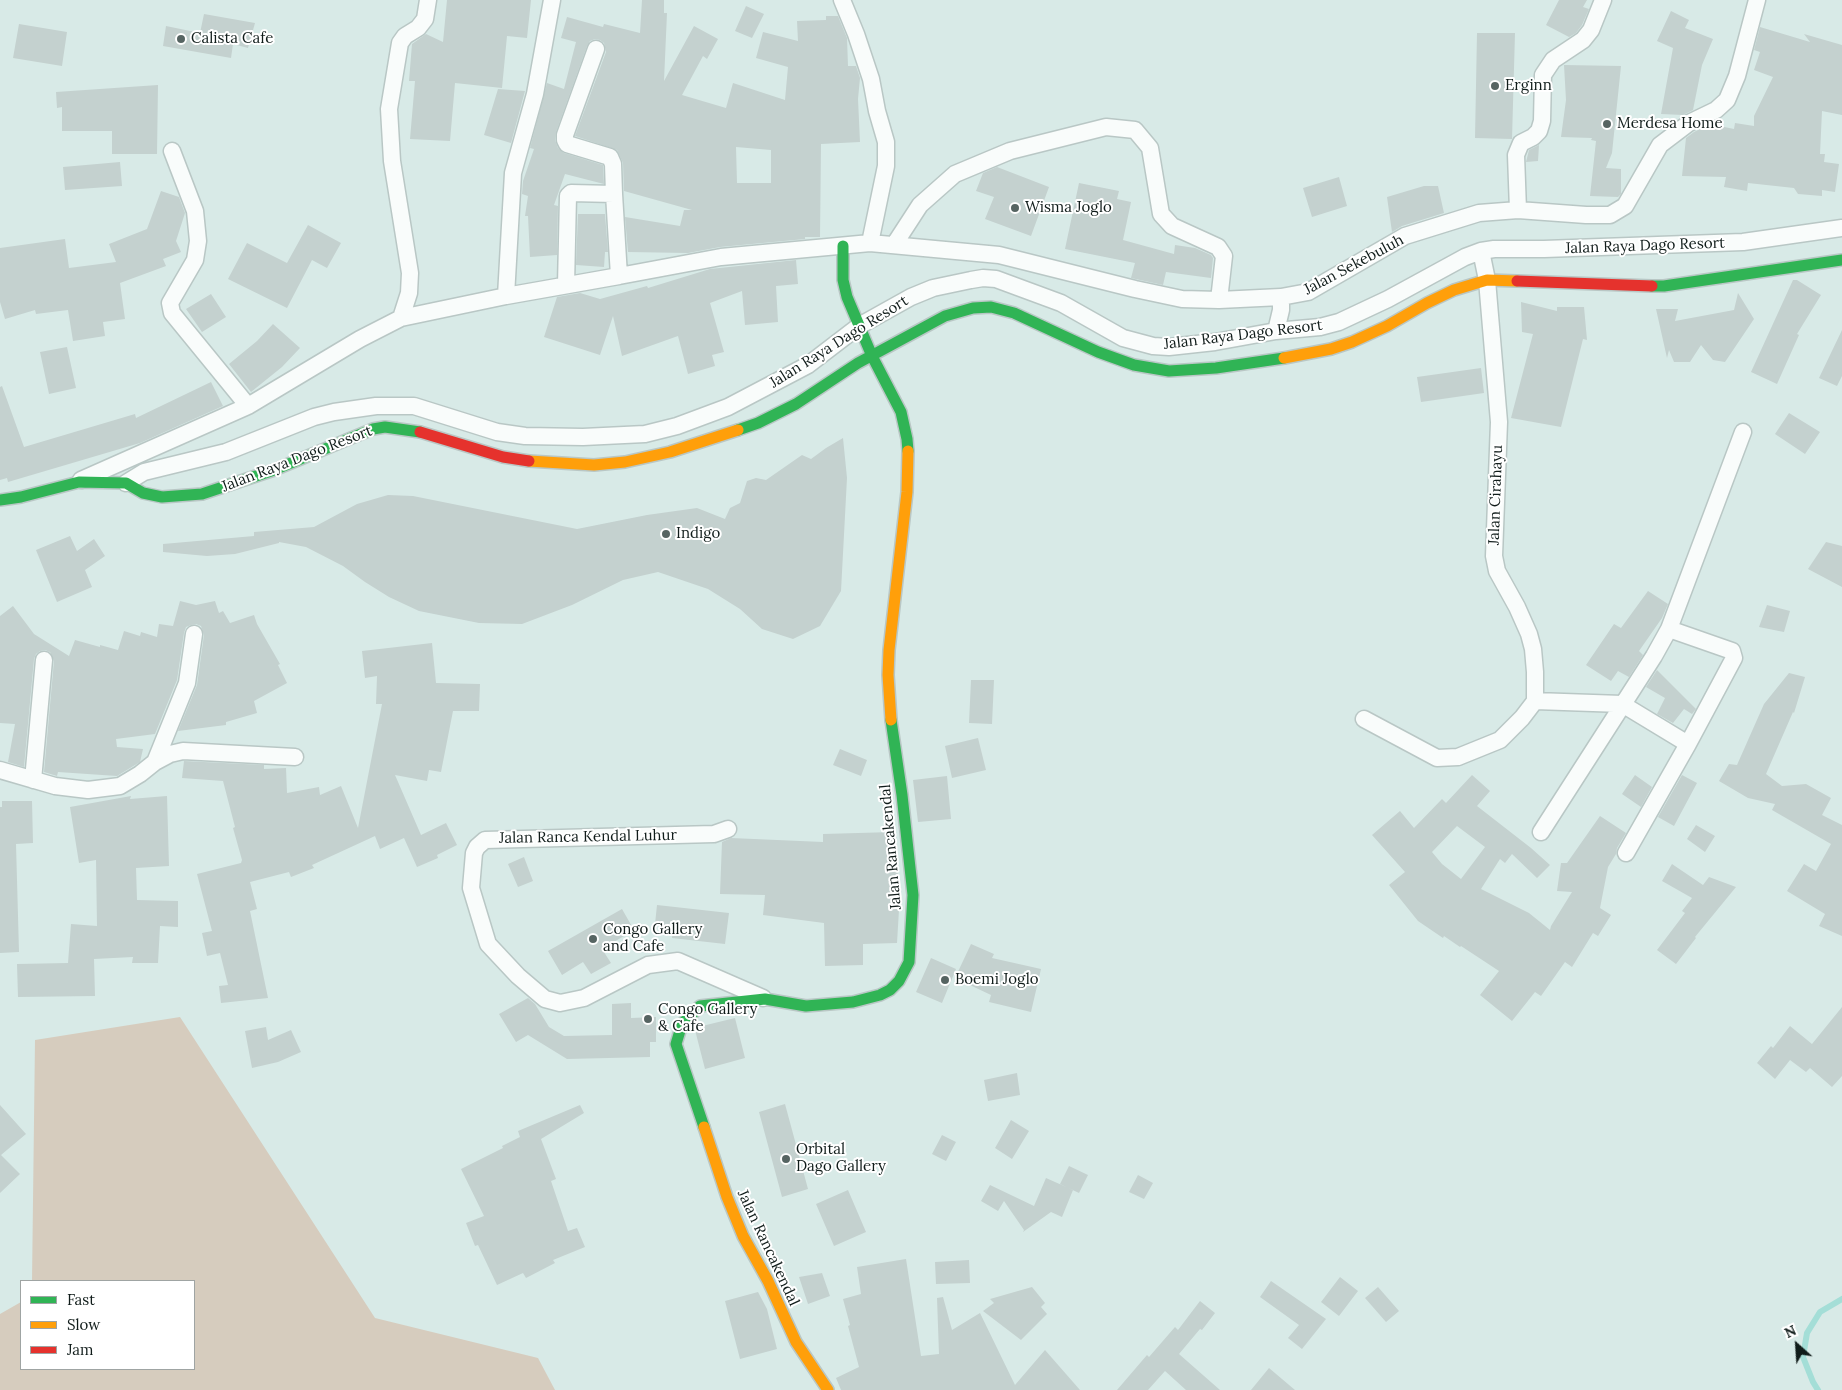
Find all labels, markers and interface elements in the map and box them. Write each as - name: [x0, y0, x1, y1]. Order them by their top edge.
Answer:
- place label: Calista Cafe: [191, 30, 273, 48]
- marker: Calista Cafe: [175, 33, 187, 45]
- place label: Erginn: [1505, 77, 1552, 95]
- marker: Erginn: [1489, 80, 1501, 92]
- place label: Merdesa Home: [1617, 115, 1723, 133]
- marker: Merdesa Home: [1601, 118, 1613, 130]
- place label: Wisma Joglo: [1025, 199, 1112, 217]
- marker: Wisma Joglo: [1009, 202, 1021, 214]
- street label: Jalan Sekebuluh: [1301, 231, 1407, 299]
- street label: Jalan Raya Dago Resort: [1565, 234, 1725, 258]
- street label: Jalan Raya Dago Resort: [766, 292, 912, 392]
- street label: Jalan Raya Dago Resort: [1163, 316, 1323, 354]
- street label: Jalan Raya Dago Resort: [219, 422, 375, 496]
- street label: Jalan Cirahayu: [1485, 445, 1507, 545]
- place label: Indigo: [676, 525, 720, 543]
- marker: Indigo: [660, 528, 672, 540]
- street label: Jalan Rancakendal: [877, 784, 905, 910]
- street label: Jalan Ranca Kendal Luhur: [499, 826, 677, 848]
- place label: Congo Gallery and Cafe: [603, 921, 702, 956]
- marker: Congo Gallery and Cafe: [587, 933, 599, 945]
- place label: Boemi Joglo: [955, 971, 1039, 989]
- marker: Boemi Joglo: [939, 974, 951, 986]
- place label: Congo Gallery & Cafe: [658, 1001, 757, 1036]
- marker: Congo Gallery & Cafe: [642, 1013, 654, 1025]
- place label: Orbital Dago Gallery: [796, 1141, 886, 1176]
- marker: Orbital Dago Gallery: [780, 1153, 792, 1165]
- street label: Jalan Rancakendal: [733, 1187, 803, 1309]
- legend: [20, 1280, 195, 1370]
- text: Fast: [67, 1290, 95, 1309]
- text: Slow: [67, 1315, 100, 1334]
- north arrow: [1772, 1320, 1822, 1370]
- text: N: [1782, 1321, 1799, 1342]
- text: Jam: [67, 1340, 94, 1359]

